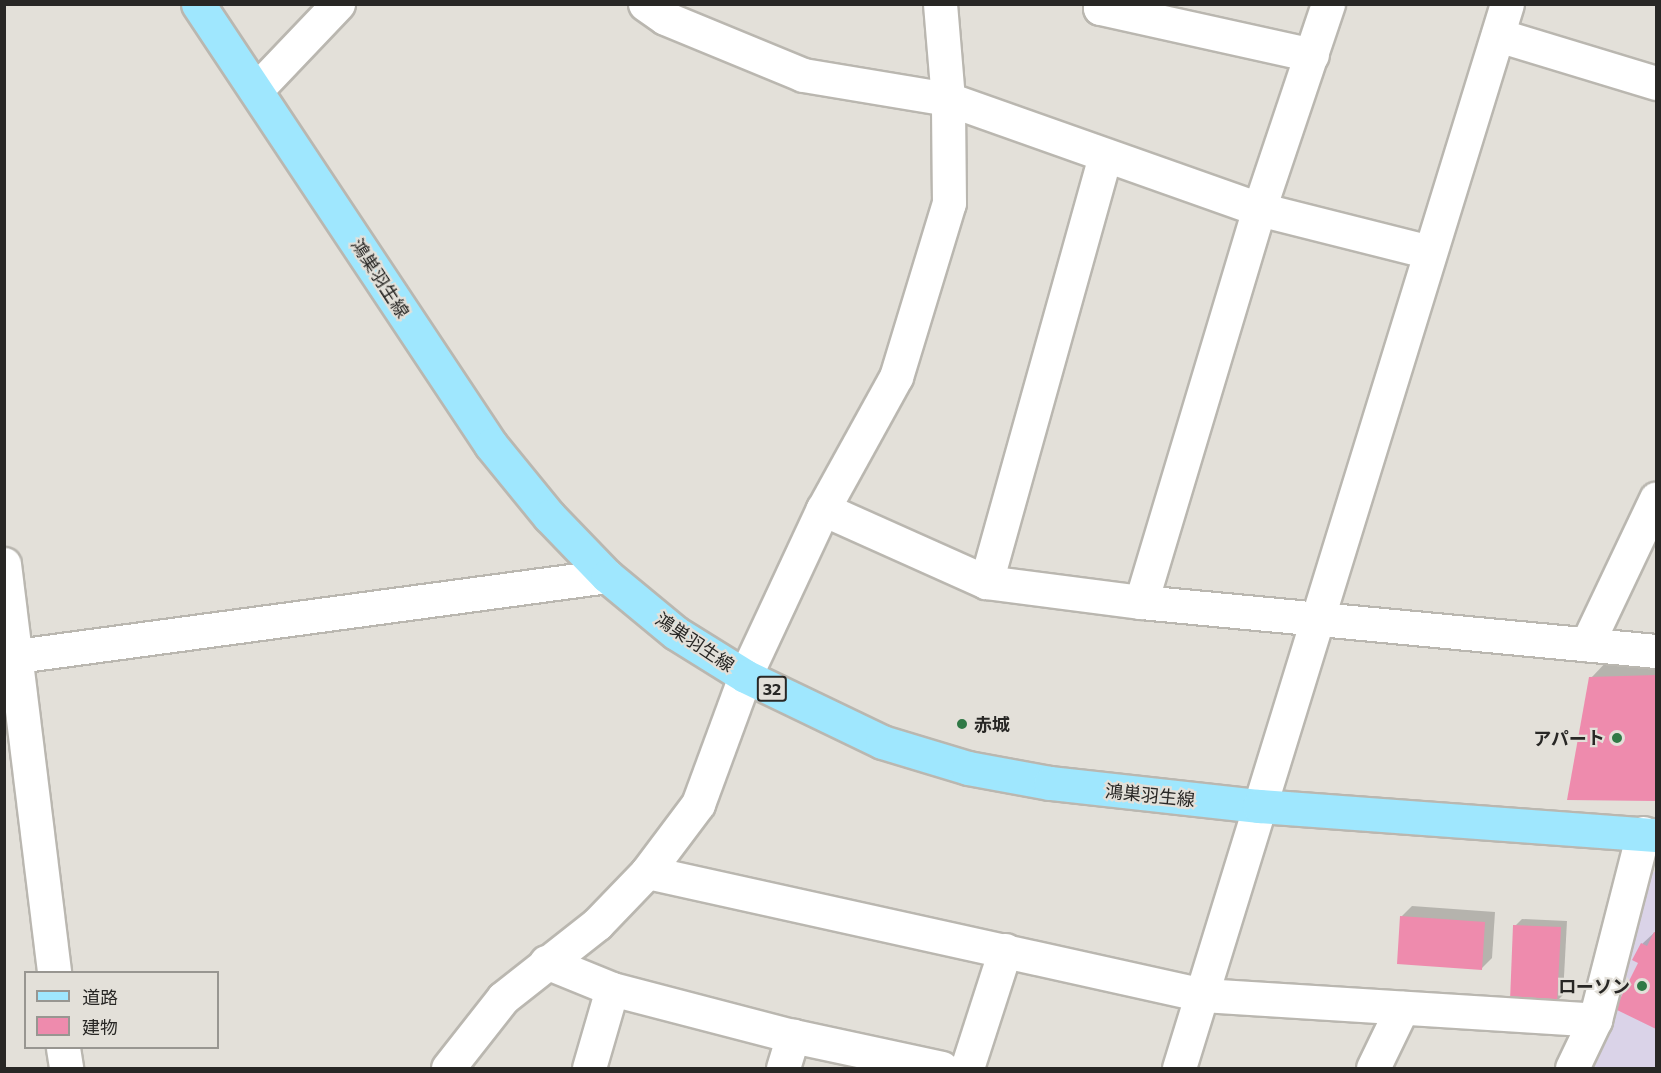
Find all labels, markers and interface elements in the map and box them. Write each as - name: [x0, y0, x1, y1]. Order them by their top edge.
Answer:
- street label: 鴻巣羽生線: [346, 234, 414, 322]
- street label: 鴻巣羽生線: [652, 608, 738, 676]
- road number: 32: [756, 676, 788, 702]
- place label: 赤城: [974, 713, 1010, 735]
- marker: 赤城: [955, 717, 969, 731]
- place label: アパート: [1533, 727, 1605, 749]
- marker: アパート: [1610, 731, 1624, 745]
- street label: 鴻巣羽生線: [1104, 780, 1196, 810]
- legend: [24, 971, 219, 1049]
- place label: ローソン: [1558, 975, 1630, 997]
- marker: ローソン: [1635, 979, 1649, 993]
- text: 道路: [82, 986, 118, 1008]
- text: 建物: [82, 1016, 118, 1038]

